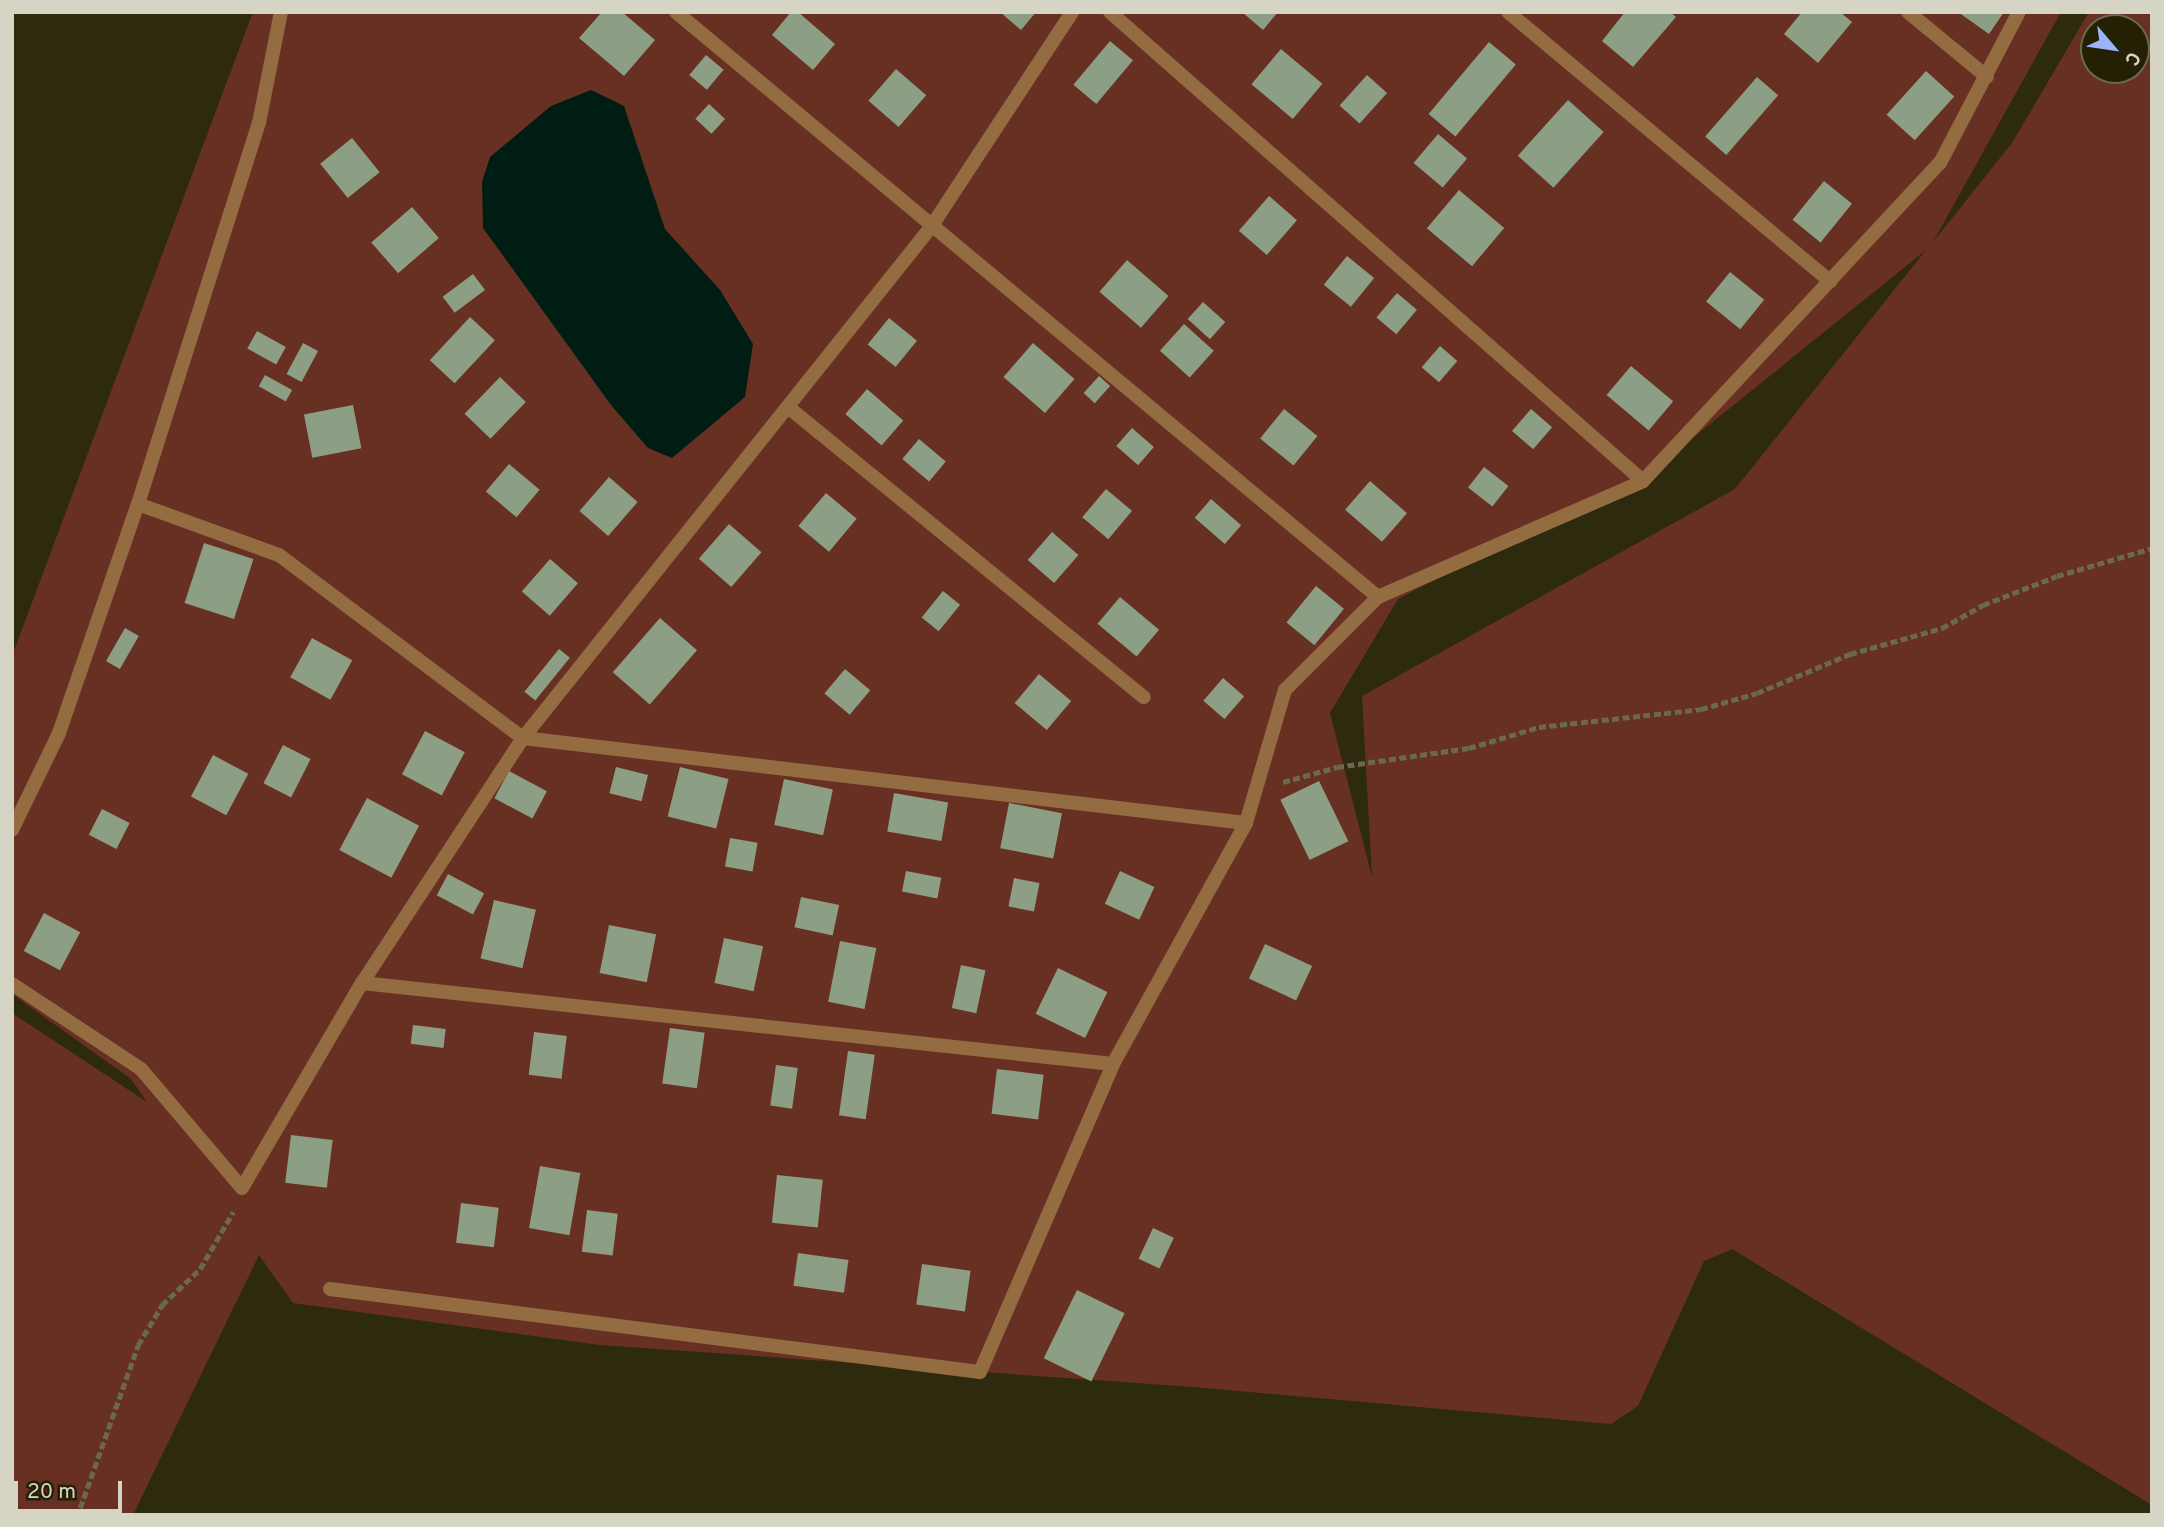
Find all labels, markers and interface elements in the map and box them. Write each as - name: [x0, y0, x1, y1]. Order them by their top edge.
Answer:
- north arrow: [2080, 14, 2150, 84]
- text: С: [2118, 47, 2145, 69]
- scale bar: [18, 1468, 126, 1512]
- text: 20 m: [27, 1479, 76, 1506]

